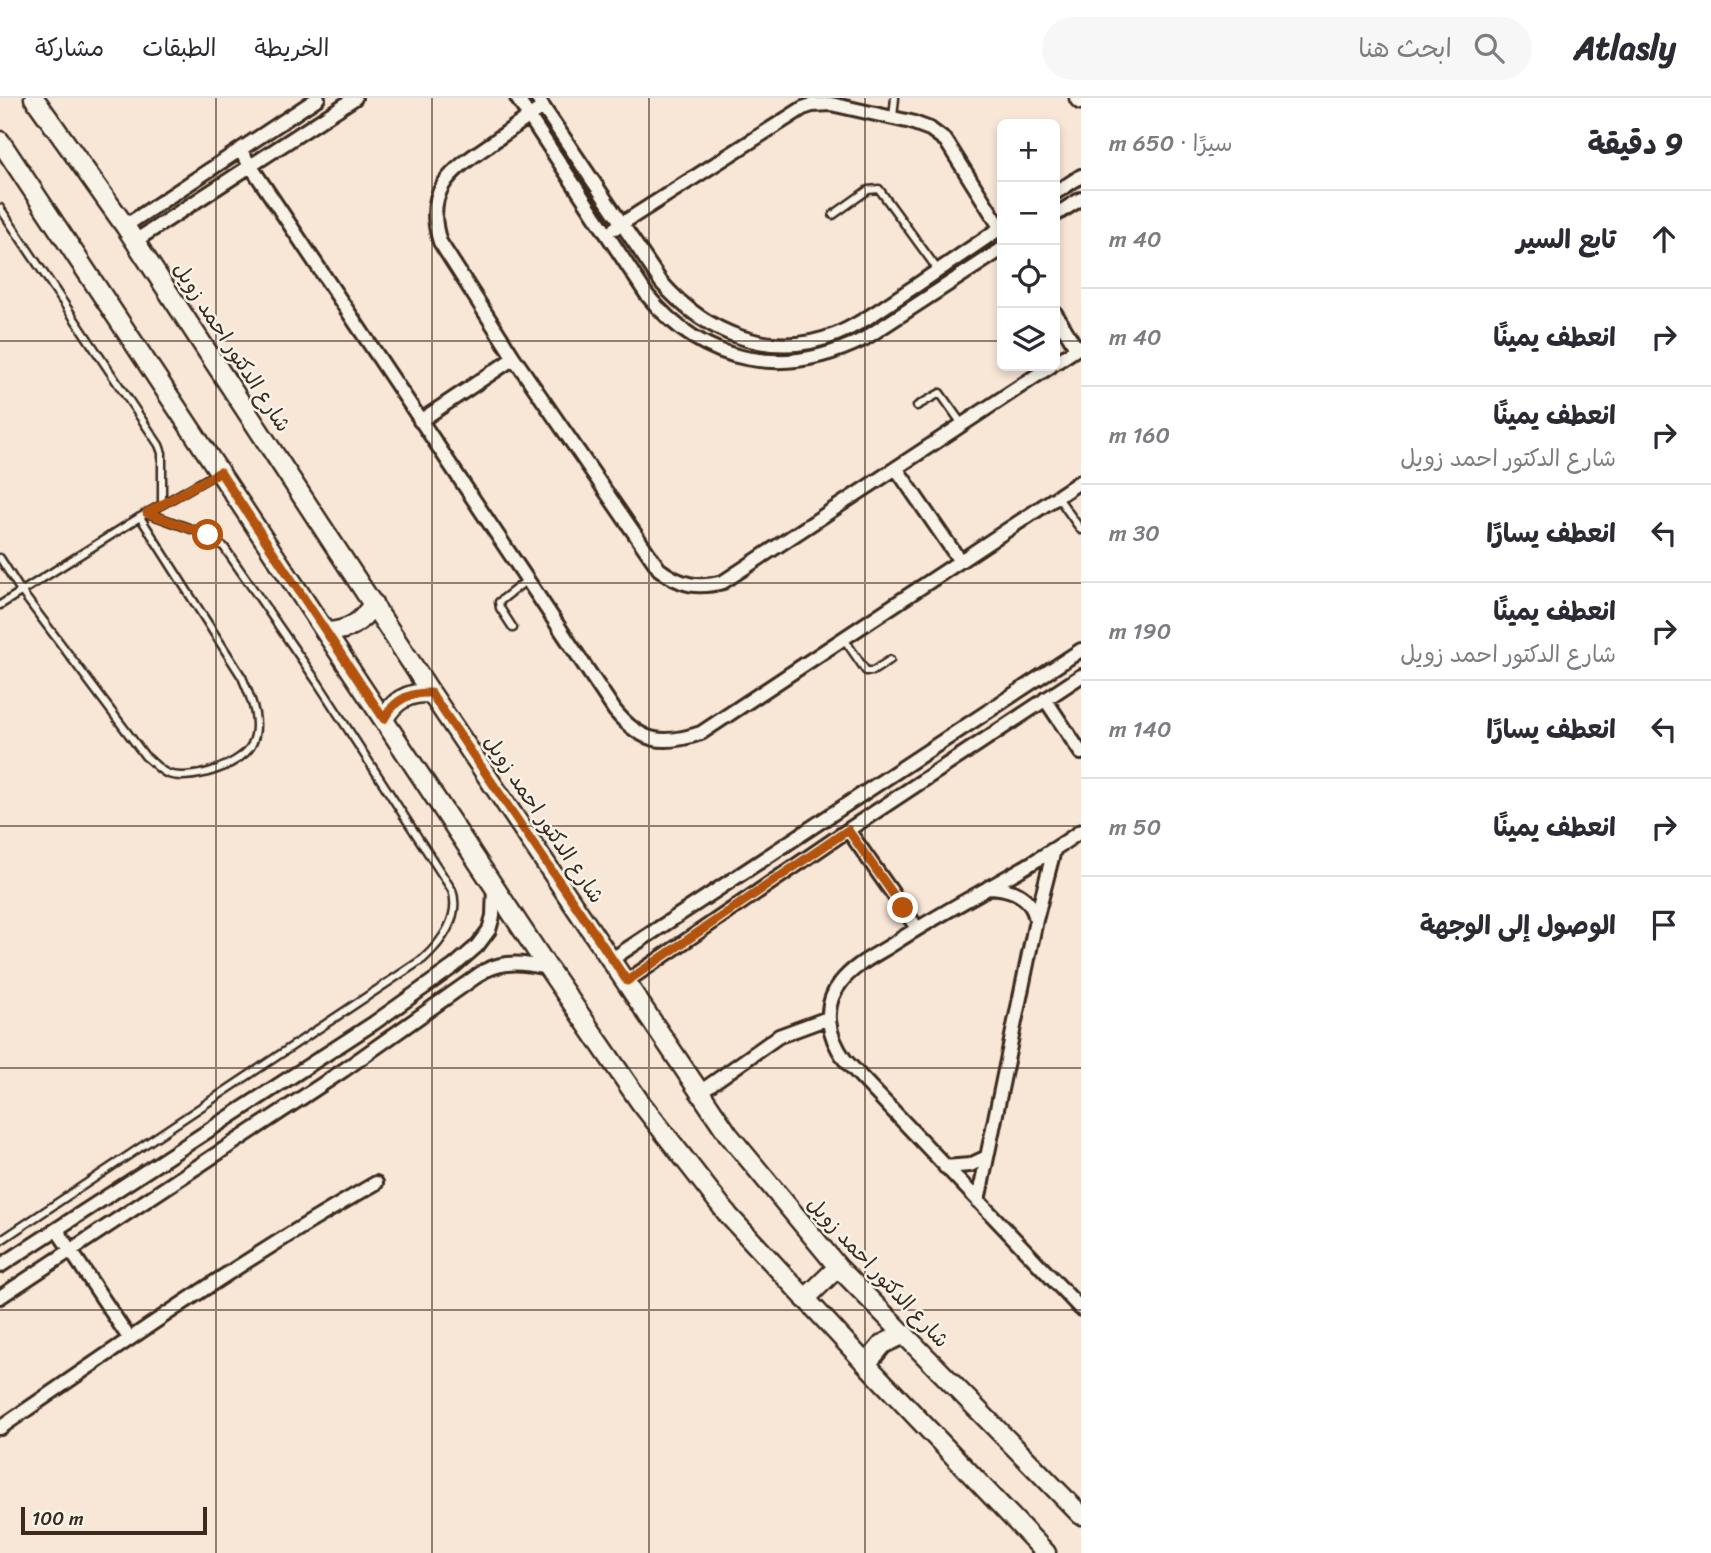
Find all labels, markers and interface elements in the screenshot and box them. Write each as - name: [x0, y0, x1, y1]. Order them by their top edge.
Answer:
- search box: [1042, 17, 1532, 80]
- text: Atlasly: [1574, 19, 1676, 77]
- text: ابحث هنا: [1358, 25, 1452, 71]
- text: مشاركة: [35, 27, 104, 69]
- text: الطبقات: [142, 27, 217, 69]
- text: الخريطة: [255, 27, 329, 69]
- icon: search: [1470, 29, 1508, 67]
- text: 9 دقيقة: [1588, 117, 1683, 171]
- map controls: [997, 119, 1060, 371]
- button: +: [997, 119, 1060, 182]
- text: سيرًا · 650 m: [1109, 123, 1232, 164]
- button: −: [997, 182, 1060, 245]
- text: تابع السير: [1517, 216, 1616, 262]
- text: 40 m: [1109, 219, 1162, 260]
- icon: ahead: [1645, 220, 1683, 258]
- button: locate: [997, 245, 1060, 308]
- street label: شارع الدكتور احمد زويل: [162, 254, 302, 440]
- button: layers: [997, 308, 1060, 371]
- text: انعطف يمينًا: [1493, 314, 1616, 360]
- text: 40 m: [1109, 317, 1162, 358]
- icon: right: [1645, 318, 1683, 356]
- text: انعطف يمينًا: [1493, 392, 1616, 438]
- text: 160 m: [1109, 415, 1170, 456]
- icon: right: [1645, 416, 1683, 454]
- text: شارع الدكتور احمد زويل: [1400, 438, 1616, 479]
- text: انعطف يسارًا: [1486, 510, 1616, 556]
- text: 30 m: [1109, 513, 1160, 554]
- icon: left: [1645, 514, 1683, 552]
- route start: [192, 519, 223, 550]
- text: انعطف يمينًا: [1493, 588, 1616, 634]
- text: 190 m: [1109, 611, 1171, 652]
- icon: right: [1645, 612, 1683, 650]
- text: شارع الدكتور احمد زويل: [1400, 634, 1616, 675]
- text: انعطف يسارًا: [1486, 706, 1616, 752]
- text: 140 m: [1109, 709, 1171, 750]
- icon: left: [1645, 710, 1683, 748]
- street label: شارع الدكتور احمد زويل: [473, 727, 615, 911]
- text: انعطف يمينًا: [1493, 804, 1616, 850]
- text: 50 m: [1109, 807, 1161, 848]
- icon: right: [1645, 808, 1683, 846]
- route end: [887, 892, 918, 923]
- text: الوصول إلى الوجهة: [1420, 902, 1616, 948]
- icon: arrive: [1645, 906, 1683, 944]
- street label: شارع الدكتور احمد زويل: [797, 1187, 959, 1357]
- text: 100 m: [32, 1502, 84, 1535]
- scale bar: [21, 1504, 206, 1536]

